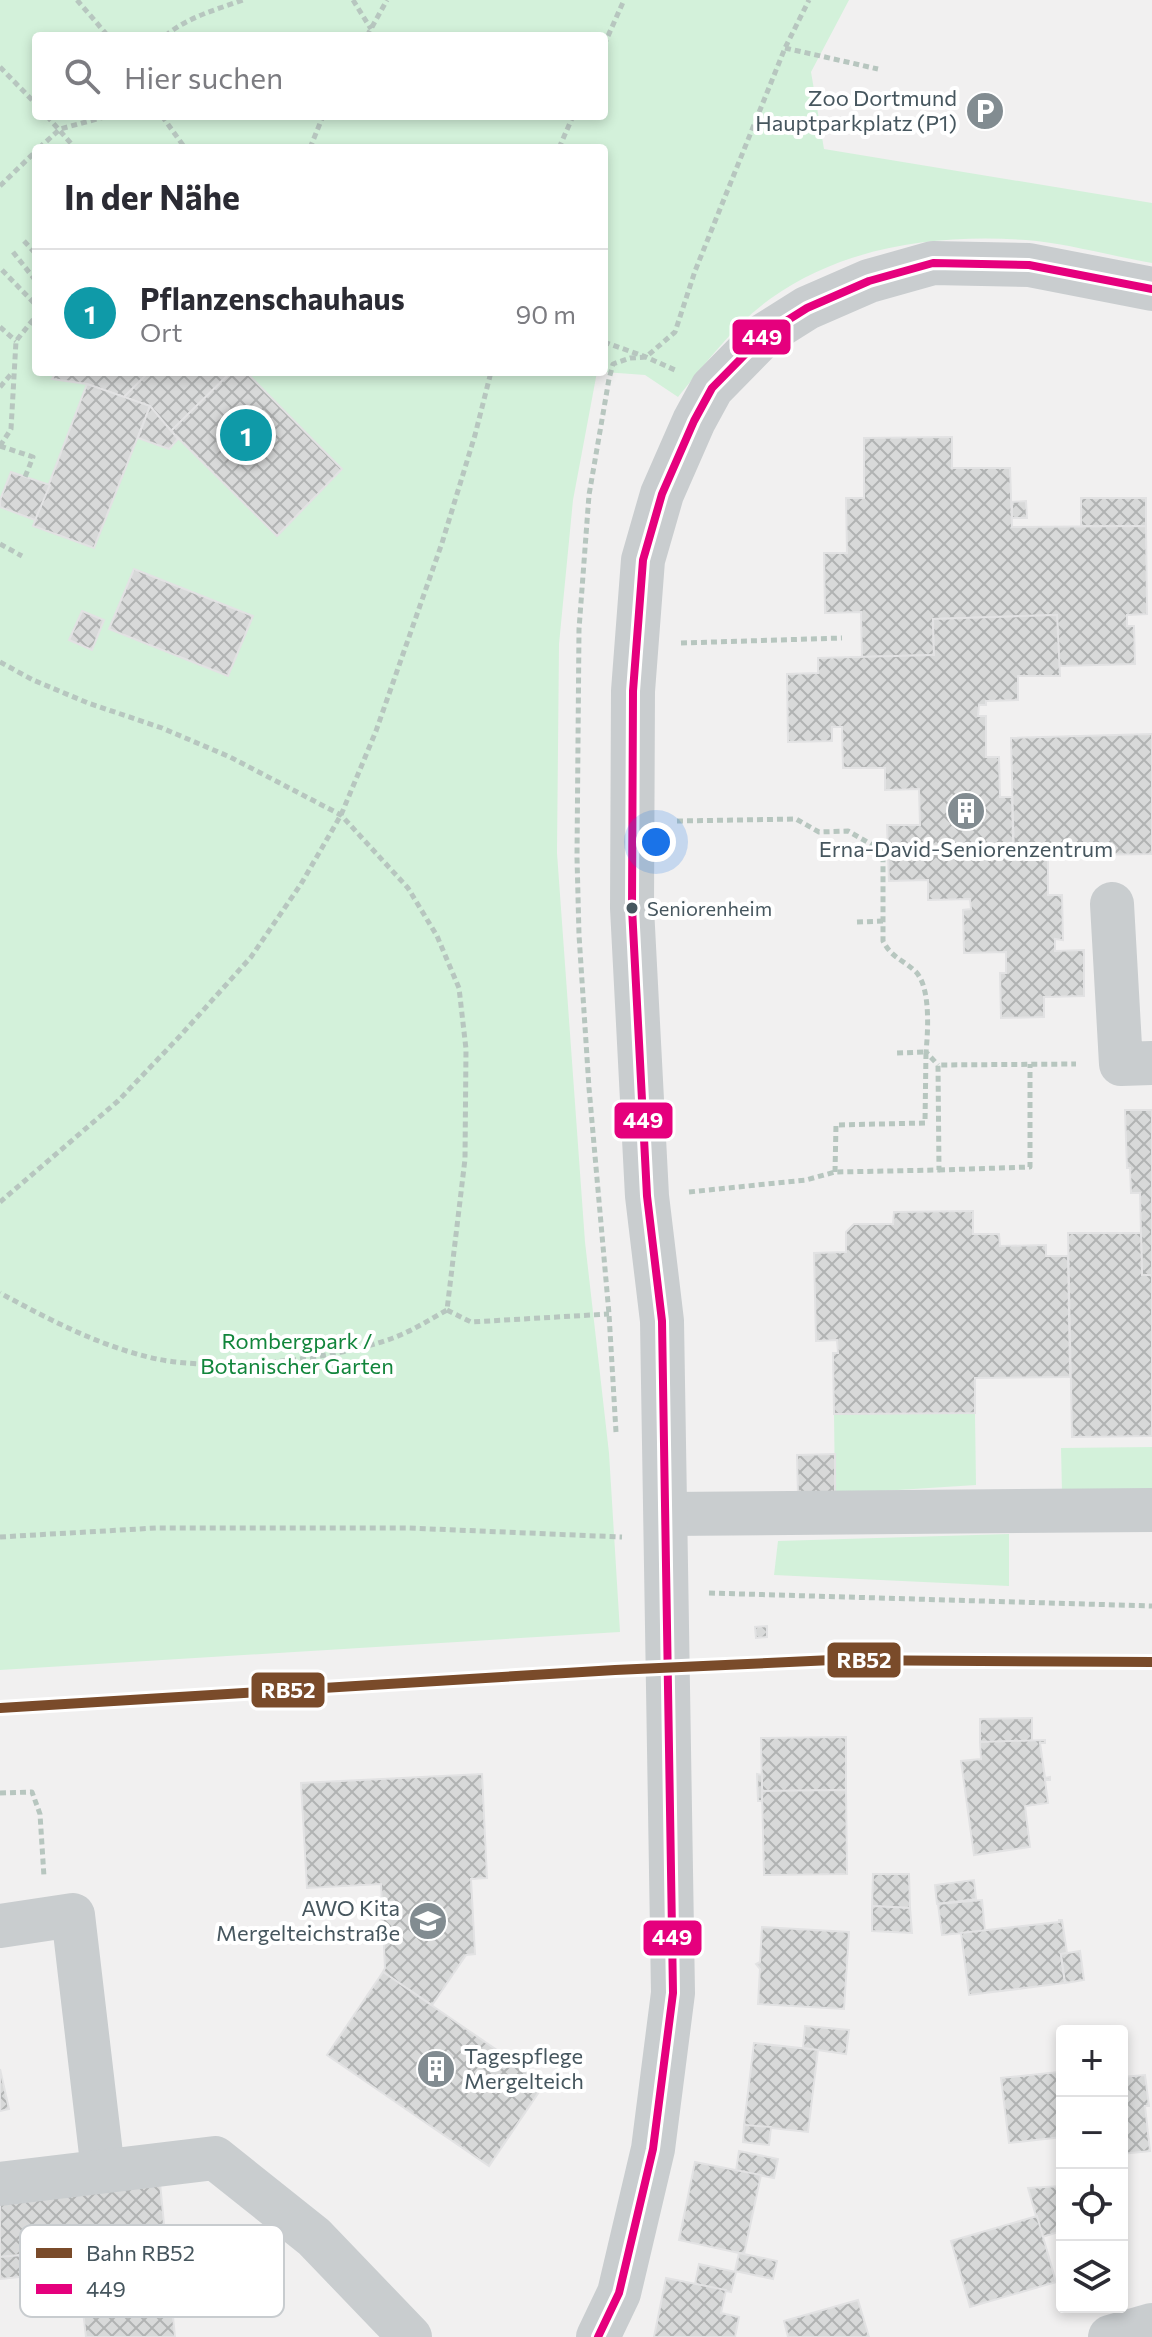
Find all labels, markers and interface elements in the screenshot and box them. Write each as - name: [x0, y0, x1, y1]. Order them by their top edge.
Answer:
- search box: [32, 32, 608, 120]
- icon: search: [60, 54, 104, 98]
- text: Hier suchen: [124, 58, 283, 95]
- place label: Zoo Dortmund Hauptparkplatz (P1): [755, 84, 957, 136]
- parking icon: Zoo Dortmund Hauptparkplatz (P1): [964, 90, 1006, 132]
- text: In der Nähe: [64, 175, 240, 217]
- text: Pflanzenschauhaus: [140, 279, 405, 316]
- text: 1: [84, 298, 96, 329]
- text: 90 m: [516, 298, 576, 329]
- text: Ort: [140, 316, 182, 347]
- line badge: 449: [731, 318, 792, 356]
- text: 449: [742, 323, 782, 350]
- pin: 1: [220, 405, 272, 465]
- building icon: Erna-David-Seniorenzentrum: [945, 790, 987, 832]
- your location: [636, 822, 676, 862]
- place label: Erna-David-Seniorenzentrum: [819, 835, 1113, 862]
- place label: Seniorenheim: [647, 896, 772, 920]
- marker: Seniorenheim: [624, 900, 640, 916]
- line badge: 449: [613, 1101, 674, 1140]
- text: 449: [623, 1106, 663, 1133]
- park label: Rombergpark / Botanischer Garten: [200, 1327, 394, 1379]
- line badge: RB52: [826, 1641, 902, 1679]
- text: RB52: [836, 1646, 892, 1673]
- line badge: RB52: [250, 1671, 326, 1709]
- text: RB52: [260, 1676, 316, 1703]
- place label: AWO Kita Mergelteichstraße: [216, 1894, 400, 1946]
- school or university icon: AWO Kita Mergelteichstraße: [407, 1900, 449, 1942]
- line badge: 449: [642, 1919, 703, 1957]
- text: 449: [652, 1923, 692, 1950]
- map controls: [1056, 2025, 1128, 2313]
- button: +: [1056, 2025, 1128, 2097]
- place label: Tagespflege Mergelteich: [464, 2042, 584, 2094]
- building icon: Tagespflege Mergelteich: [415, 2048, 457, 2090]
- button: −: [1056, 2097, 1128, 2169]
- button: locate: [1056, 2169, 1128, 2241]
- legend: [20, 2225, 284, 2317]
- text: Bahn RB52: [86, 2239, 195, 2266]
- button: layers: [1056, 2241, 1128, 2313]
- text: 449: [86, 2275, 126, 2302]

